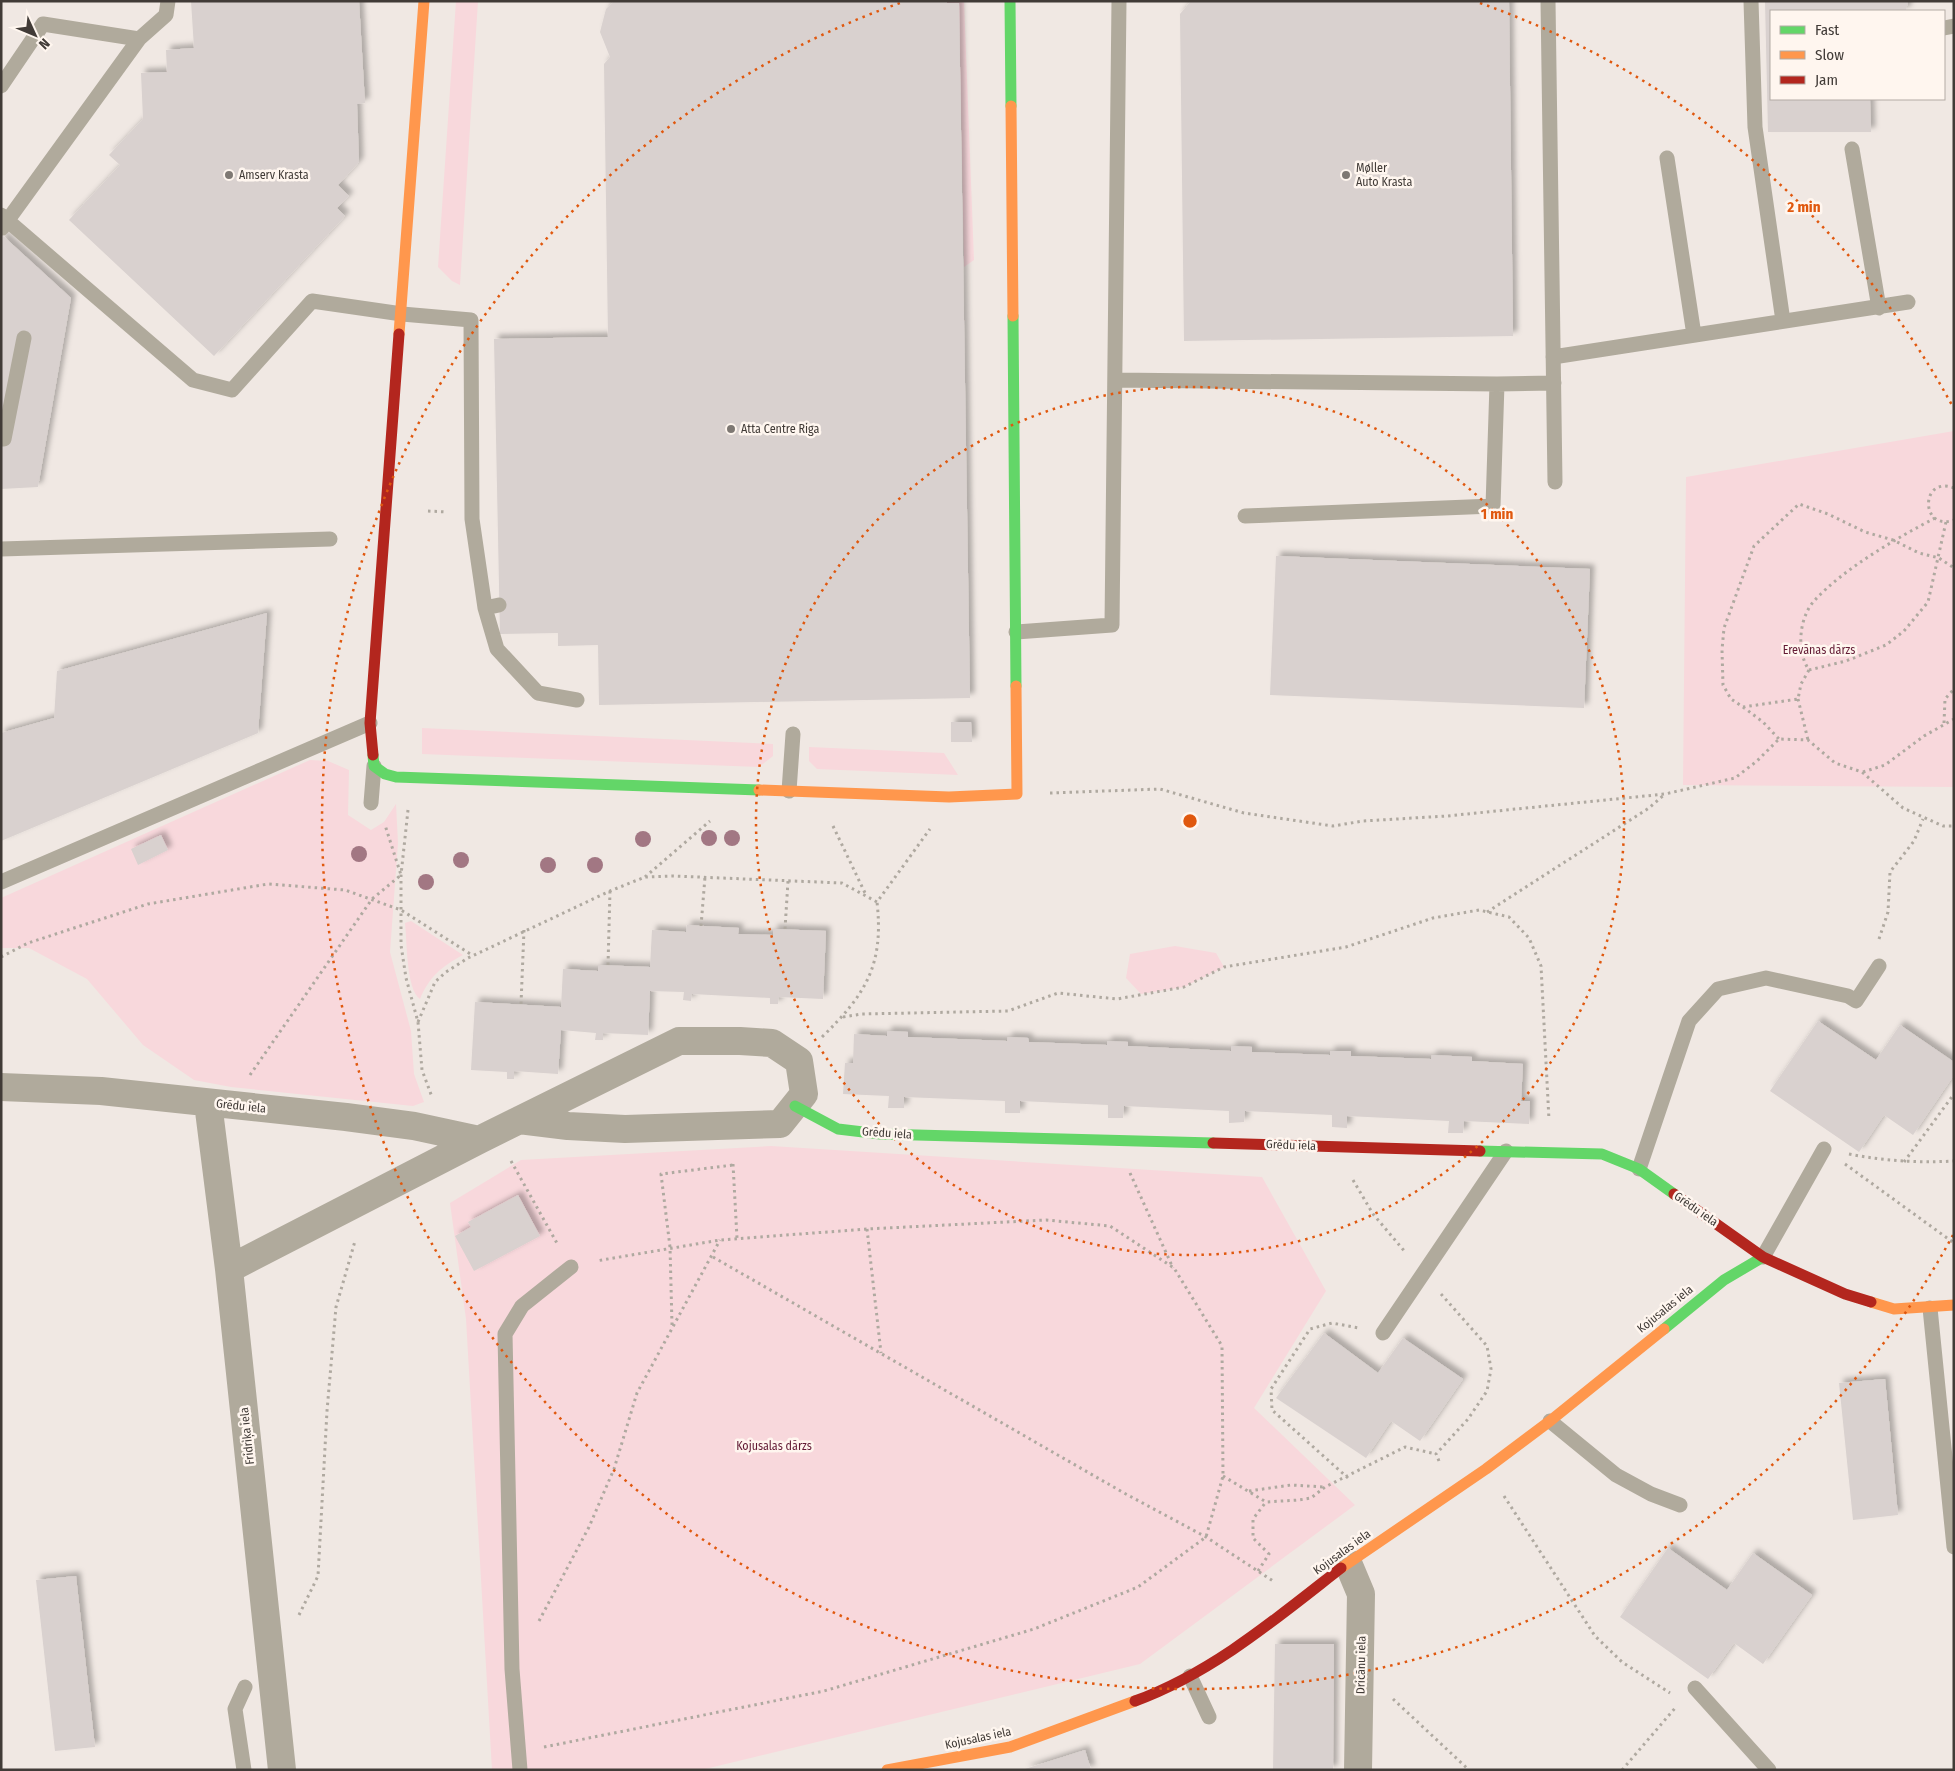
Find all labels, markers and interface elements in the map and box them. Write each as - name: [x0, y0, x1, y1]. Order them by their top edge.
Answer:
- north arrow: [10, 10, 60, 60]
- legend: [1770, 10, 1945, 100]
- text: Fast: [1815, 21, 1839, 39]
- text: N: [35, 35, 53, 53]
- text: Slow: [1815, 46, 1844, 64]
- text: Jam: [1815, 71, 1838, 89]
- place label: Møller Auto Krasta: [1356, 161, 1412, 189]
- place label: Amserv Krasta: [239, 168, 309, 182]
- marker: Amserv Krasta: [223, 169, 235, 181]
- marker: Møller Auto Krasta: [1340, 169, 1352, 181]
- text: 2 min: [1786, 198, 1821, 216]
- place label: Atta Centre Riga: [741, 422, 819, 436]
- marker: Atta Centre Riga: [725, 423, 737, 435]
- text: 1 min: [1481, 505, 1513, 523]
- park label: Erevānas dārzs: [1783, 643, 1855, 657]
- centre of rings: [1181, 812, 1199, 830]
- street label: Grēdu iela: [215, 1096, 267, 1116]
- street label: Grēdu iela: [862, 1124, 913, 1142]
- street label: Grēdu iela: [1266, 1137, 1316, 1153]
- street label: Grēdu iela: [1671, 1189, 1721, 1229]
- street label: Kojusalas iela: [1634, 1282, 1696, 1336]
- street label: Fridriķa iela: [237, 1406, 258, 1465]
- park label: Kojusalas dārzs: [736, 1439, 812, 1453]
- street label: Kojusalas iela: [1311, 1526, 1373, 1577]
- street label: Dricānu iela: [1353, 1636, 1369, 1694]
- street label: Kojusalas iela: [944, 1724, 1013, 1752]

